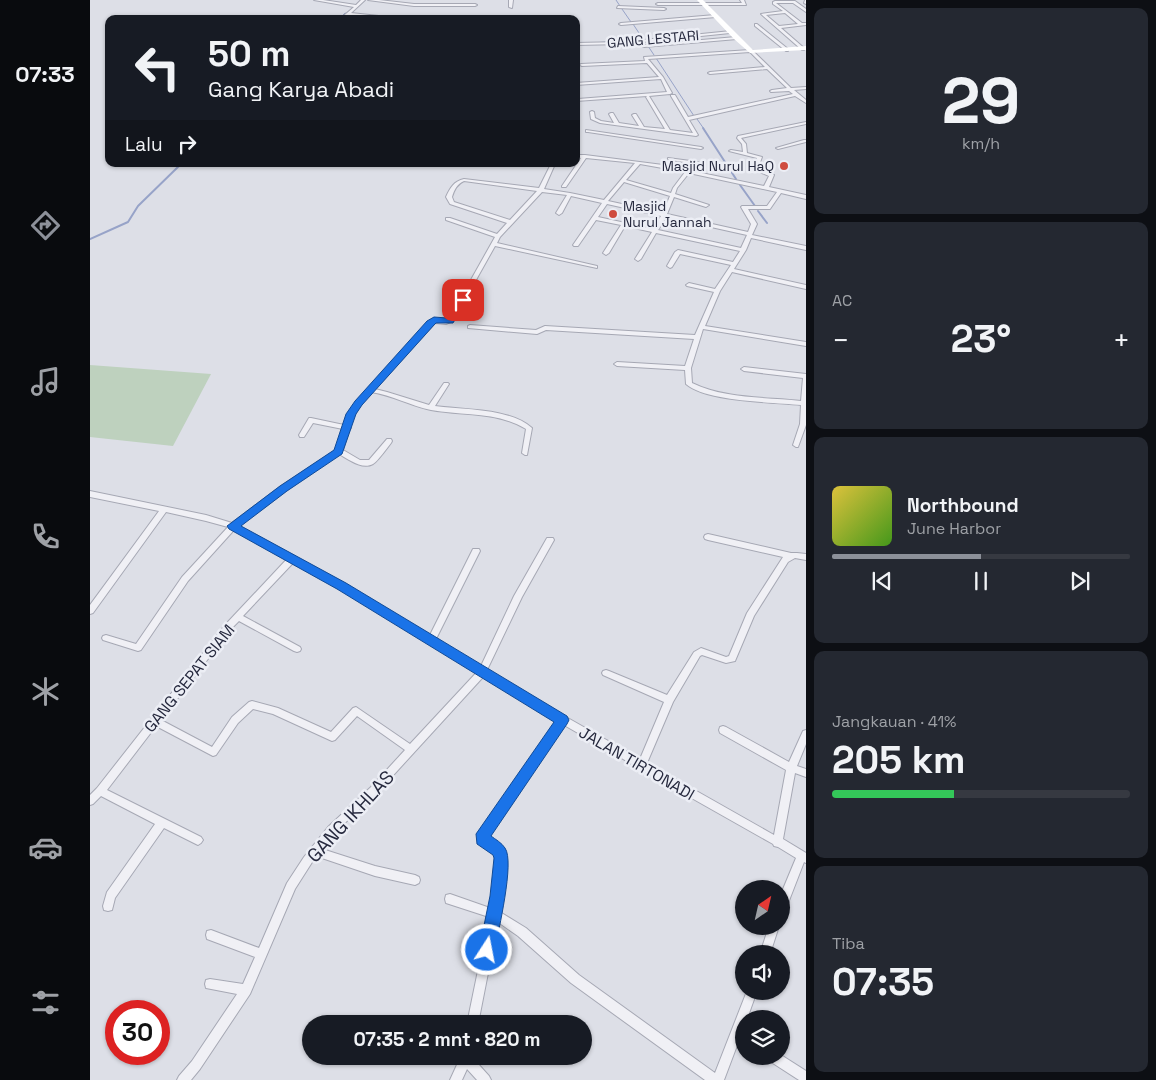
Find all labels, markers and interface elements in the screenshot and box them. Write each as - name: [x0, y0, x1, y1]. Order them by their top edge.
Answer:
- street label: GANG LESTARI: [606, 26, 700, 52]
- text: 50 m: [208, 32, 290, 76]
- icon: left: [125, 35, 190, 100]
- text: 29: [942, 59, 1020, 142]
- text: 07:33: [15, 60, 75, 88]
- text: Gang Karya Abadi: [208, 75, 394, 103]
- icon: right: [173, 130, 201, 158]
- text: Lalu: [125, 132, 163, 157]
- text: km/h: [962, 133, 1000, 154]
- place label: Masjid Nurul HaQ: [662, 157, 774, 175]
- marker: Masjid Nurul HaQ: [778, 160, 790, 172]
- place label: Masjid Nurul Jannah: [623, 197, 712, 231]
- icon: directions: [28, 208, 63, 243]
- marker: Masjid Nurul Jannah: [607, 208, 619, 220]
- pin: [442, 279, 484, 321]
- icon: arrive: [449, 286, 477, 314]
- text: AC: [832, 290, 852, 311]
- text: 23°: [951, 315, 1011, 363]
- text: −: [832, 322, 849, 358]
- text: +: [1113, 322, 1130, 358]
- icon: music: [28, 364, 63, 399]
- text: Northbound: [907, 493, 1019, 518]
- text: June Harbor: [907, 518, 1001, 539]
- icon: phone: [28, 519, 63, 554]
- icon: previous: [868, 567, 896, 595]
- icon: pause: [967, 567, 995, 595]
- icon: next: [1066, 567, 1094, 595]
- street label: GANG SEPAT SIAM: [139, 620, 239, 737]
- icon: climate: [28, 674, 63, 709]
- text: Jangkauan · 41%: [832, 711, 956, 732]
- street label: JALAN TIRTONADI: [575, 722, 698, 805]
- text: 205 km: [832, 736, 966, 784]
- street label: GANG IKHLAS: [301, 765, 399, 868]
- icon: car: [28, 830, 63, 865]
- north arrow: [735, 880, 790, 935]
- map controls: [735, 880, 790, 1065]
- position arrow: [460, 923, 512, 975]
- text: Tiba: [832, 933, 865, 954]
- button: sound: [735, 945, 790, 1000]
- text: 07:35: [832, 958, 934, 1006]
- icon: filters: [28, 985, 63, 1020]
- speed limit sign: 30: [105, 1000, 170, 1065]
- button: layers: [735, 1010, 790, 1065]
- text: 07:35 · 2 mnt · 820 m: [353, 1027, 541, 1052]

